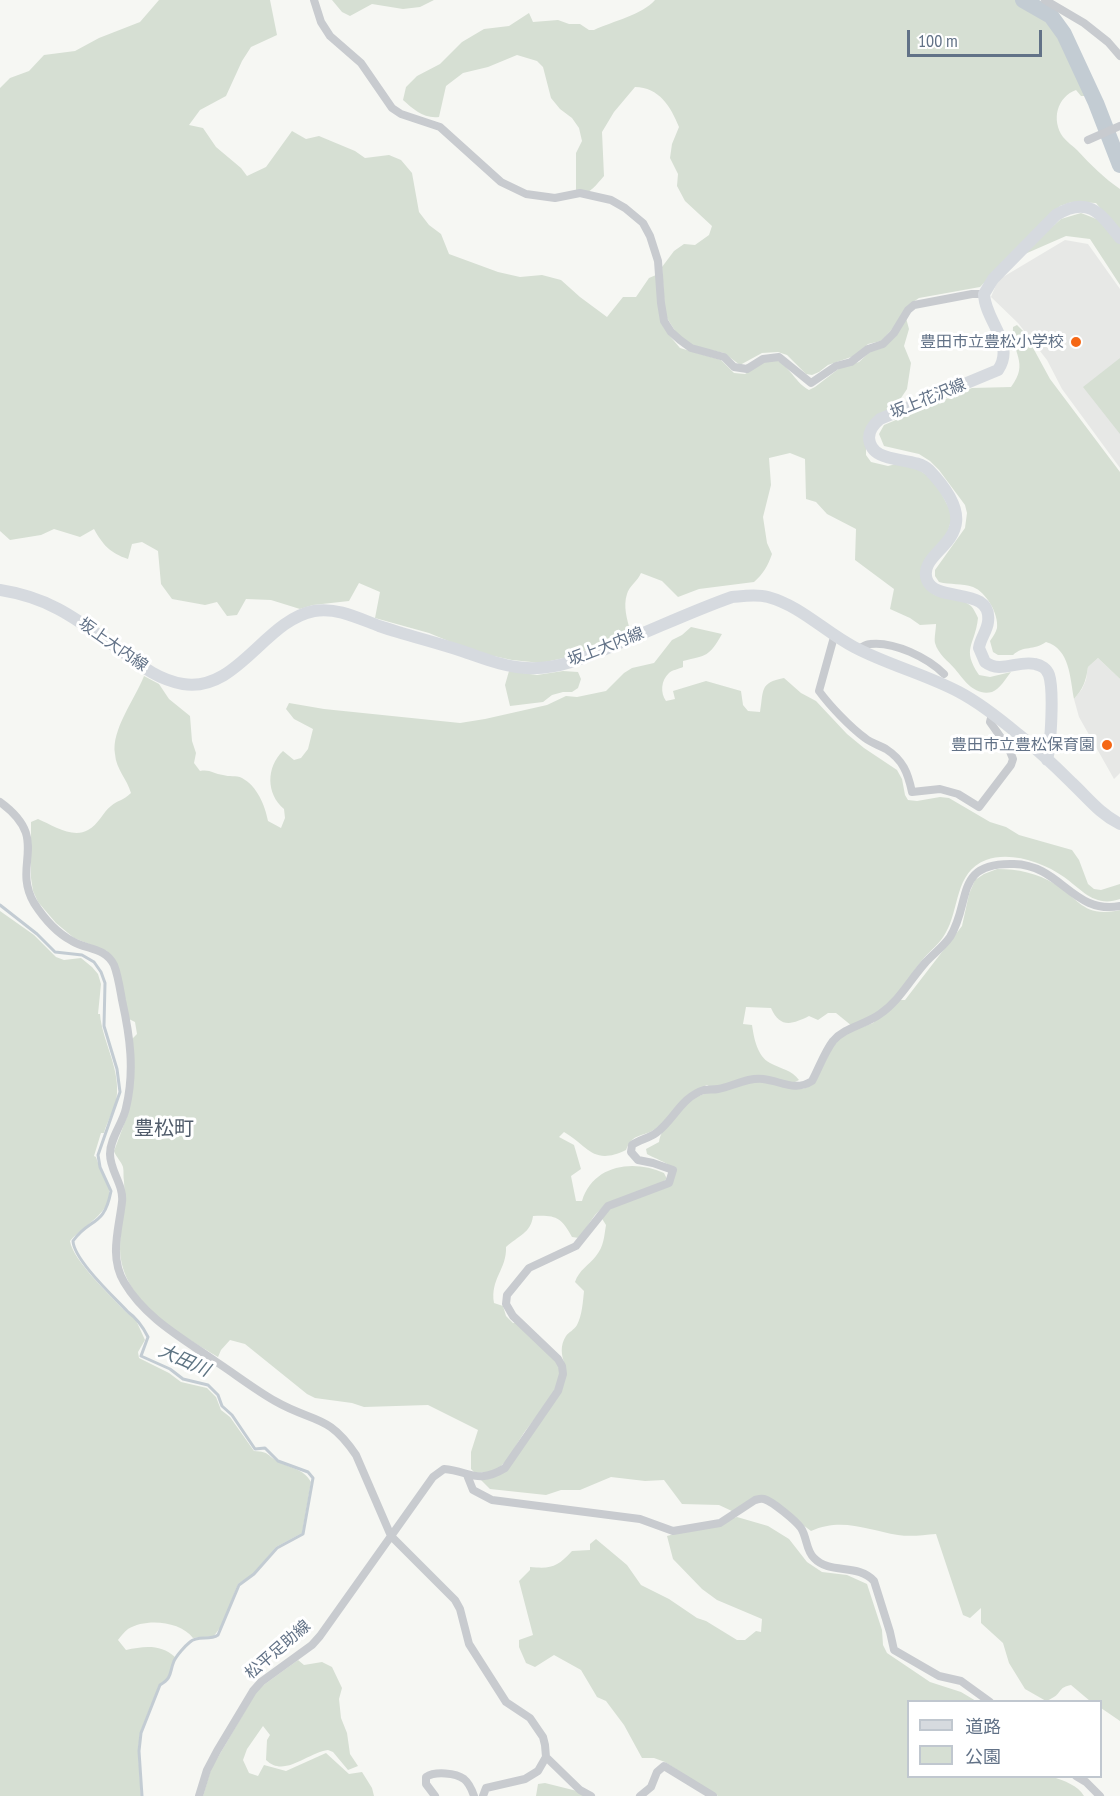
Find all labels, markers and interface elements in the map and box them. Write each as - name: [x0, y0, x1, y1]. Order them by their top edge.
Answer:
- scale bar: [910, 18, 1045, 56]
- text: 100 m: [918, 29, 958, 52]
- place label: 豊田市立豊松小学校: [920, 332, 1064, 352]
- marker: 豊田市立豊松小学校: [1069, 335, 1083, 349]
- street label: 坂上花沢線: [887, 375, 969, 423]
- street label: 坂上大内線: [75, 614, 151, 676]
- street label: 坂上大内線: [565, 624, 647, 670]
- place label: 豊田市立豊松保育園: [951, 735, 1095, 755]
- marker: 豊田市立豊松保育園: [1100, 738, 1114, 752]
- district label: 豊松町: [134, 1117, 194, 1141]
- water label: 大田川: [155, 1340, 213, 1382]
- street label: 松平足助線: [242, 1617, 314, 1683]
- legend: [907, 1700, 1102, 1778]
- text: 道路: [965, 1715, 1001, 1738]
- text: 公園: [965, 1745, 1001, 1768]

